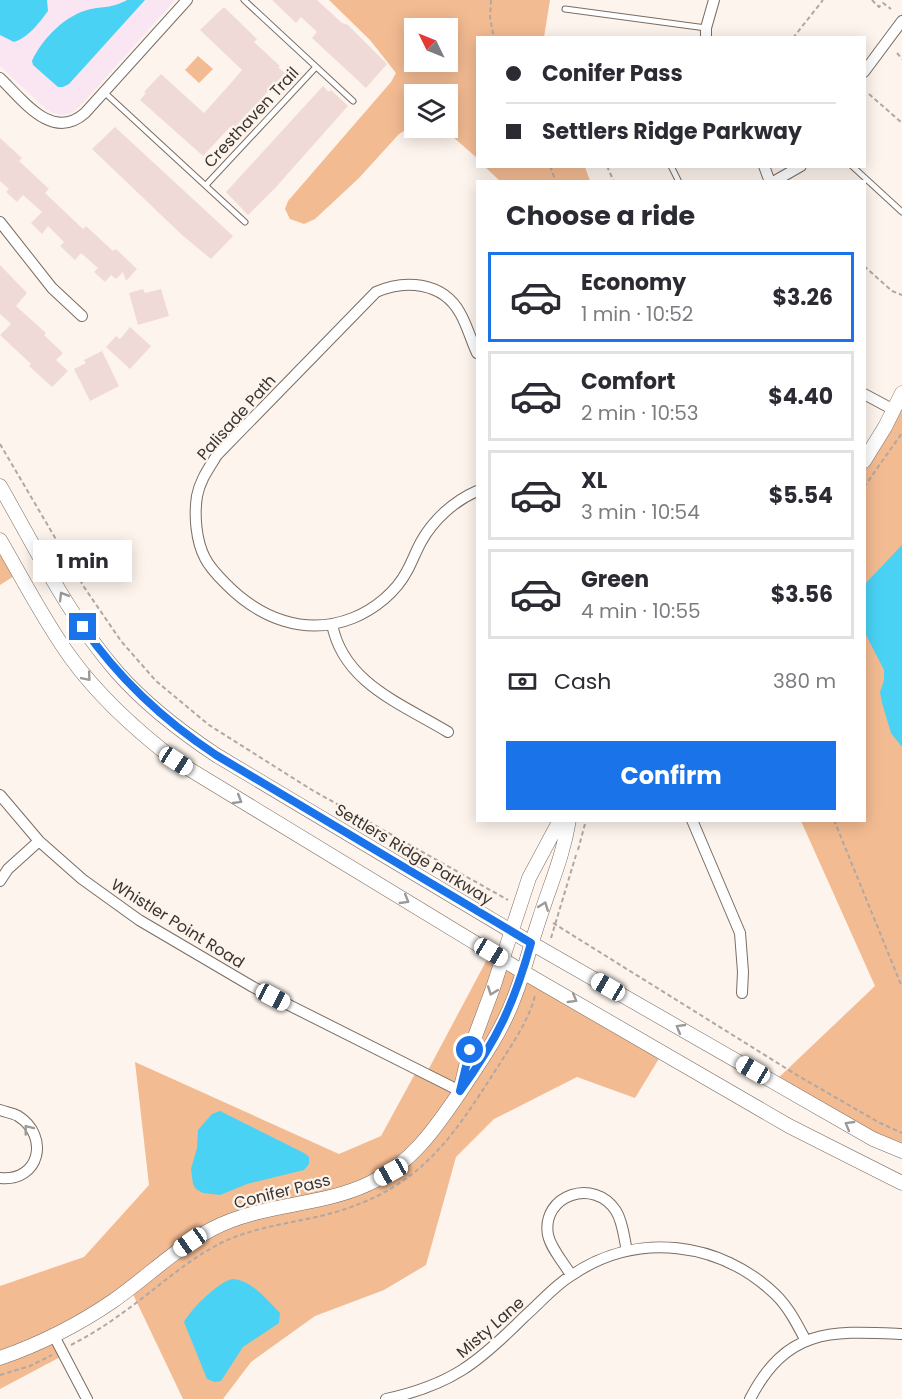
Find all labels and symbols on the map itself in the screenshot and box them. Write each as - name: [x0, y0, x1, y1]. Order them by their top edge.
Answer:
- north arrow: [404, 18, 458, 72]
- street label: Cresthaven Trail: [199, 62, 304, 173]
- street label: Palisade Path: [192, 369, 281, 465]
- callout: 1 min: [34, 540, 132, 582]
- one-way arrow: [59, 592, 71, 602]
- route end: [69, 613, 96, 640]
- one-way arrow: [80, 671, 91, 682]
- car: [156, 744, 196, 778]
- one-way arrow: [232, 792, 242, 804]
- street label: Settlers Ridge Parkway: [331, 798, 497, 911]
- street label: Whistler Point Road: [107, 873, 249, 974]
- one-way arrow: [399, 893, 409, 904]
- one-way arrow: [537, 901, 550, 911]
- car: [471, 935, 511, 969]
- car: [588, 970, 628, 1004]
- car: [253, 981, 293, 1013]
- one-way arrow: [487, 985, 499, 996]
- one-way arrow: [566, 992, 577, 1004]
- one-way arrow: [676, 1024, 686, 1035]
- route start: [456, 1036, 483, 1063]
- car: [733, 1053, 773, 1087]
- one-way arrow: [845, 1121, 856, 1132]
- one-way arrow: [25, 1124, 36, 1135]
- car: [371, 1155, 411, 1189]
- street label: Conifer Pass: [231, 1168, 333, 1215]
- car: [170, 1224, 210, 1260]
- street label: Misty Lane: [451, 1291, 529, 1363]

